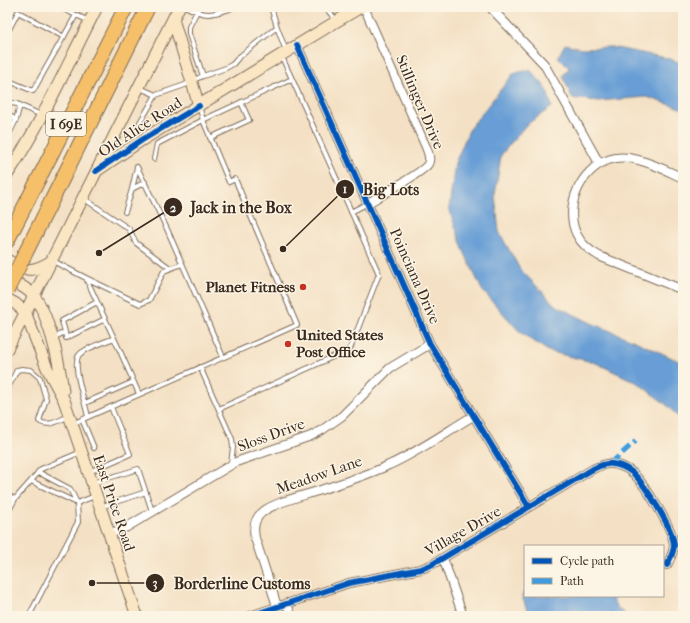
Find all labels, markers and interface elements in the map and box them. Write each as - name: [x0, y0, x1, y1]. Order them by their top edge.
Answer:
- street label: Stillinger Drive: [392, 52, 448, 152]
- street label: Old Alice Road: [95, 93, 186, 161]
- road number: I 69E: [46, 112, 86, 136]
- callout: Big Lots: [335, 175, 428, 203]
- text: Big Lots: [363, 180, 419, 200]
- text: 1: [343, 182, 347, 196]
- callout: Jack in the Box: [163, 193, 300, 221]
- text: Jack in the Box: [188, 198, 293, 218]
- text: 2: [170, 201, 177, 215]
- street label: Poinciana Drive: [386, 225, 444, 327]
- place label: Planet Fitness: [205, 278, 295, 296]
- marker: Planet Fitness: [298, 282, 308, 292]
- place label: United States Post Office: [295, 326, 384, 361]
- marker: United States Post Office: [283, 339, 293, 349]
- street label: Sloss Drive: [235, 414, 308, 455]
- street label: Meadow Lane: [274, 452, 365, 498]
- street label: East Price Road: [89, 453, 139, 554]
- street label: Village Drive: [421, 502, 505, 560]
- legend: [524, 545, 664, 597]
- text: Cycle path: [560, 554, 615, 568]
- callout: Borderline Customs: [145, 569, 318, 597]
- text: Borderline Customs: [174, 574, 310, 593]
- text: Path: [560, 574, 584, 588]
- text: 3: [153, 576, 158, 591]

